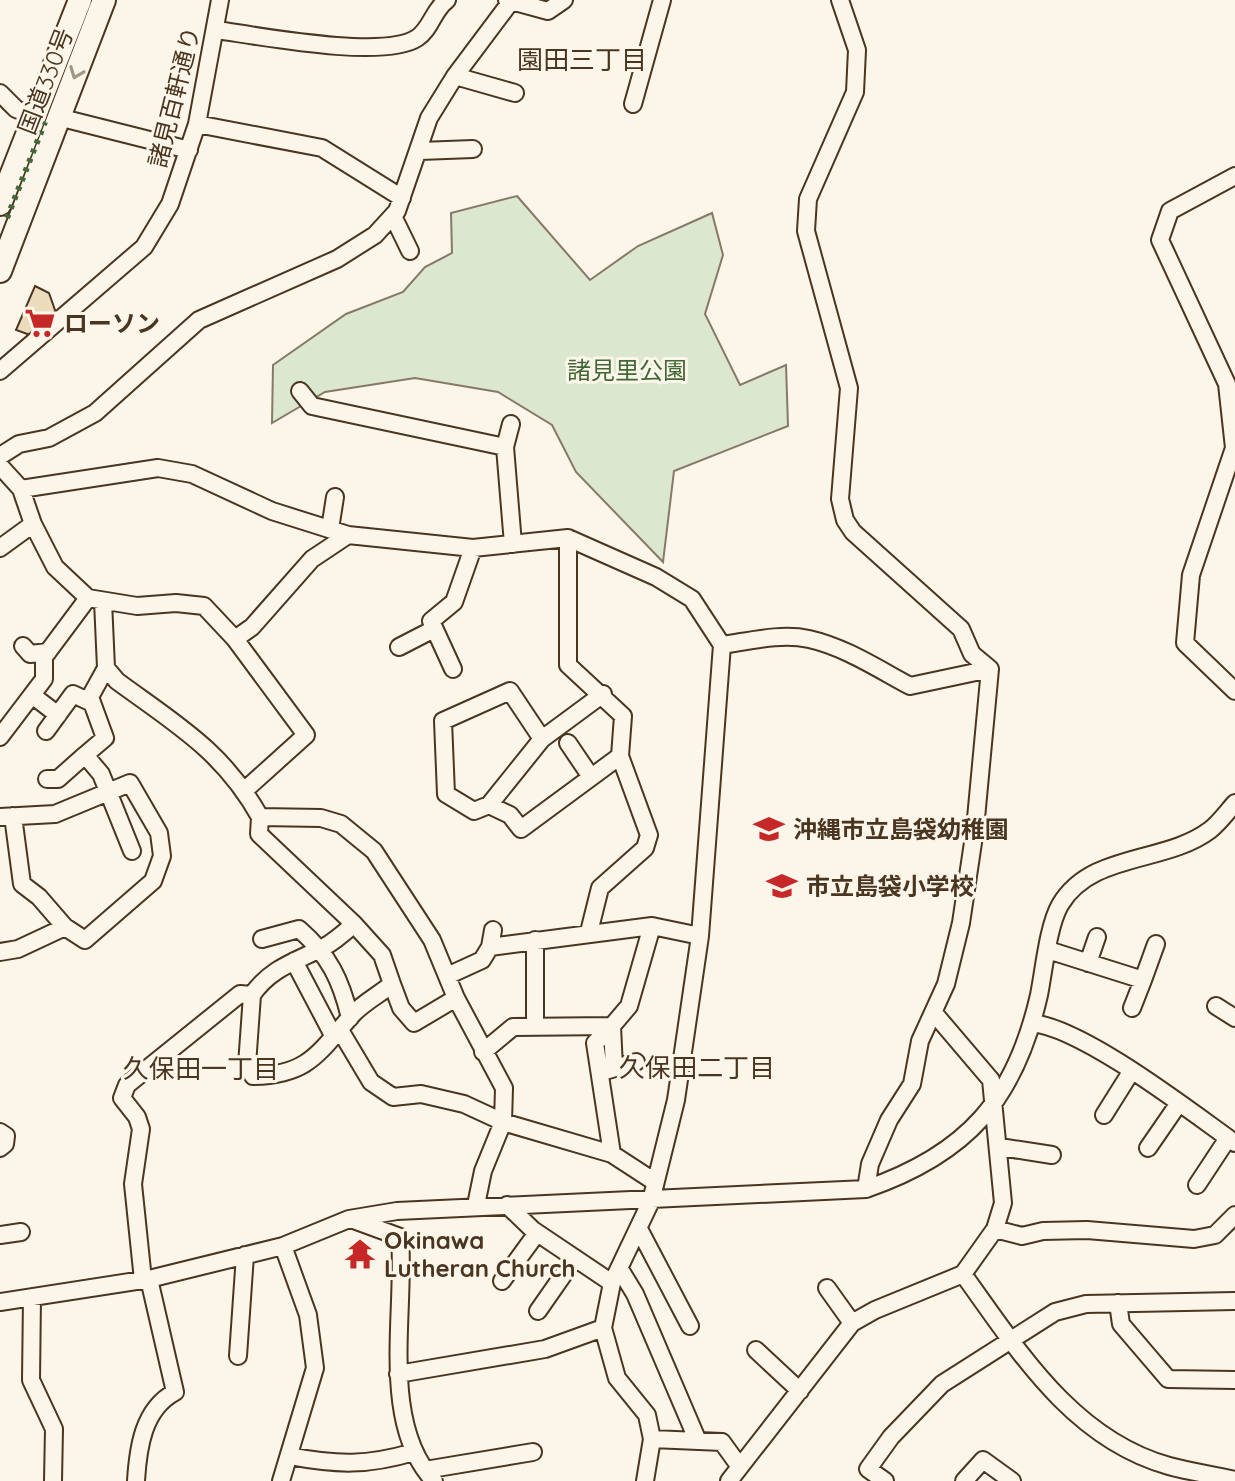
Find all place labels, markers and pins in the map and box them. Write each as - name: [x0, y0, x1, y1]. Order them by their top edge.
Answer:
- supermarket icon: ローソン: [23, 306, 57, 340]
- place label: ローソン: [64, 308, 160, 338]
- school or university icon: 沖縄市立島袋幼稚園: [752, 812, 786, 846]
- place label: 沖縄市立島袋幼稚園: [793, 814, 1009, 844]
- school or university icon: 市立島袋小学校: [765, 869, 799, 903]
- place label: 市立島袋小学校: [806, 871, 974, 901]
- place label: Okinawa Lutheran Church: [384, 1225, 575, 1283]
- temple icon: Okinawa Lutheran Church: [343, 1237, 377, 1271]

